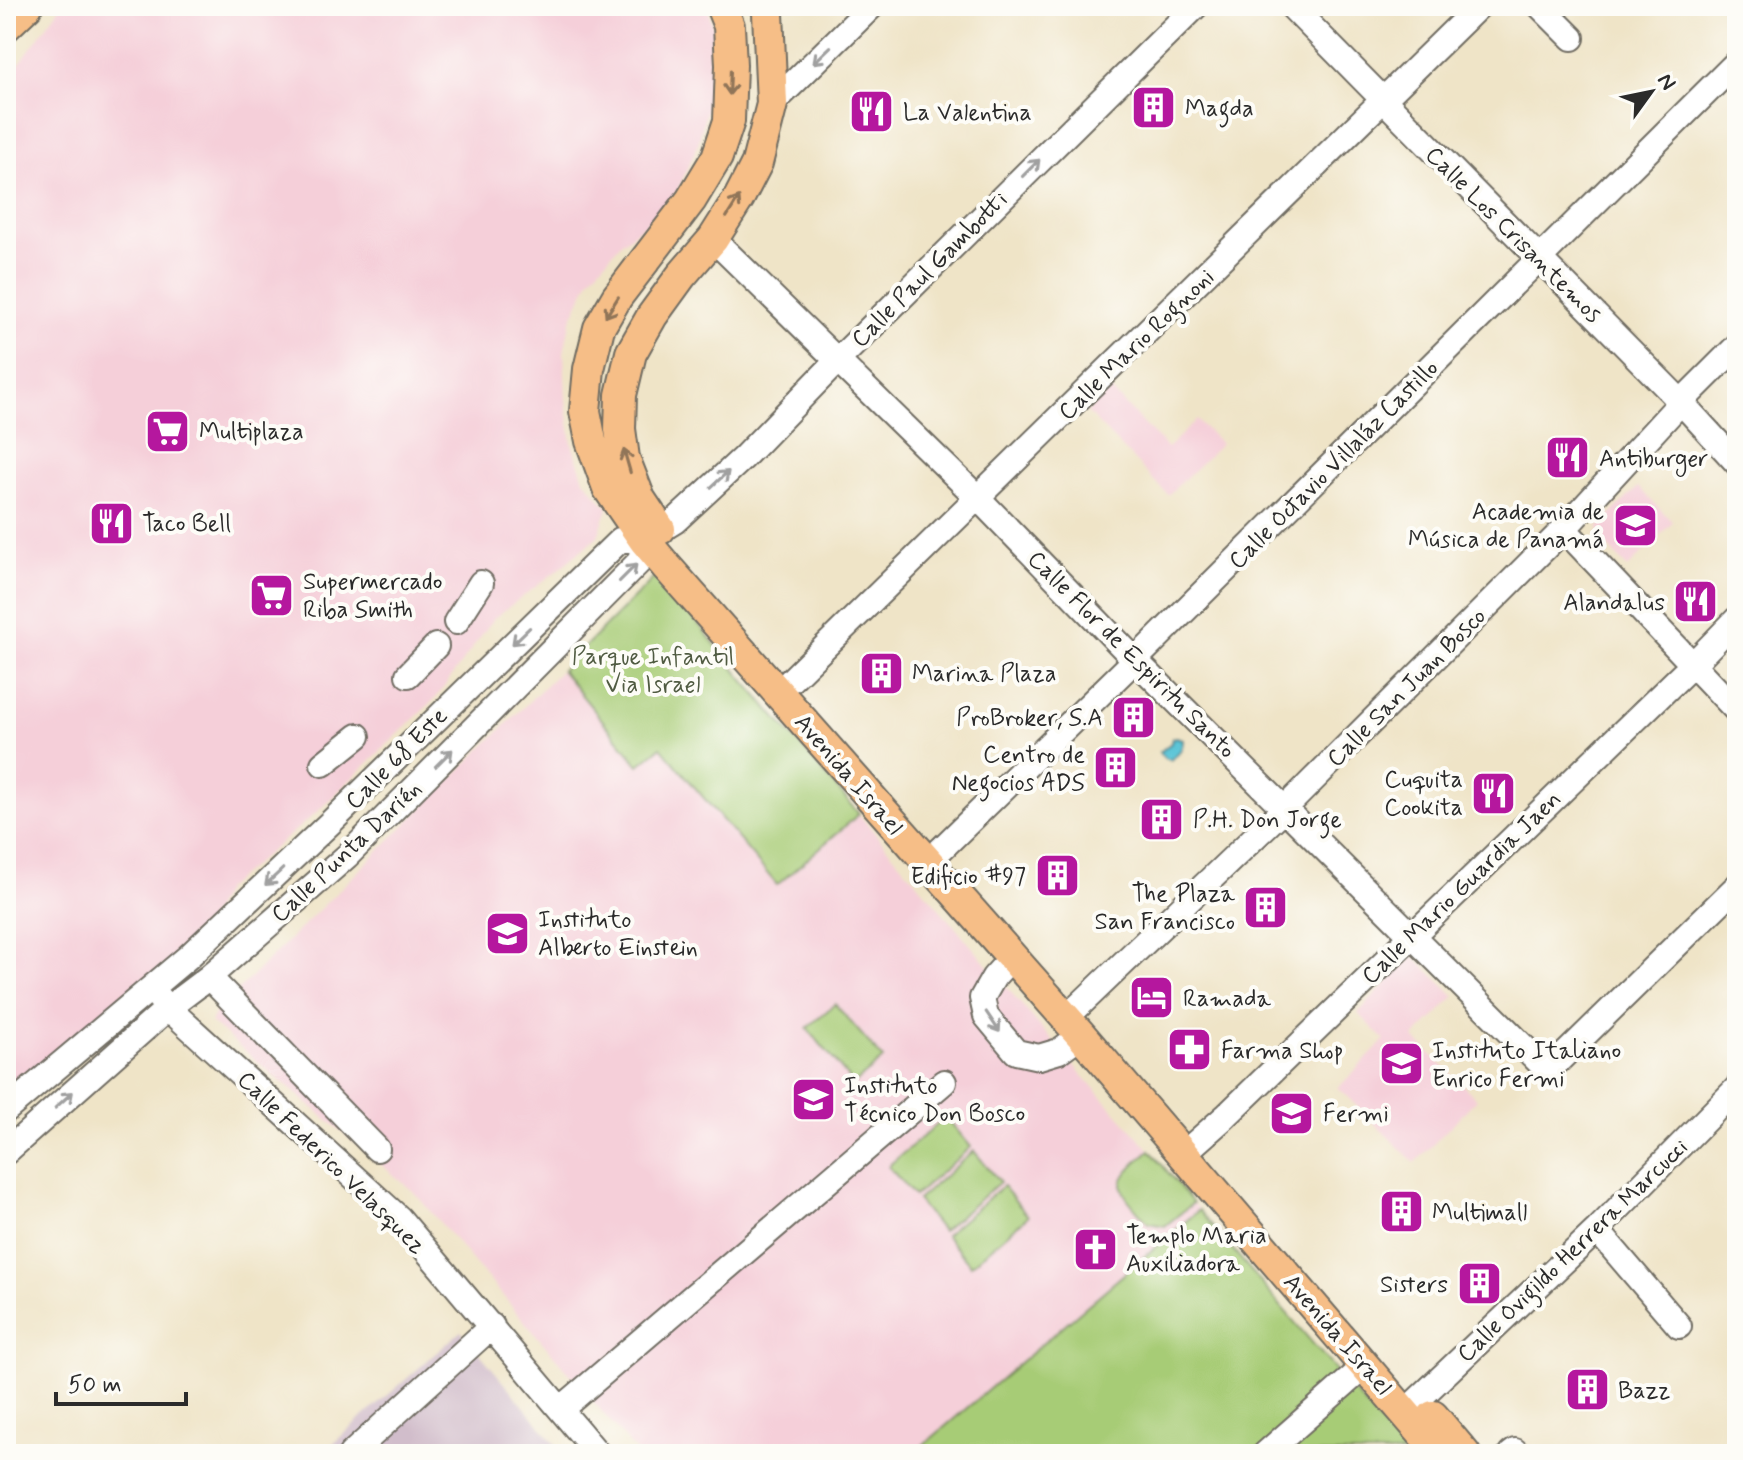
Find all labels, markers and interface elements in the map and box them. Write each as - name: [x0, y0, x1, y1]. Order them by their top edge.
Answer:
- one-way arrow: [813, 45, 832, 64]
- north arrow: [1611, 52, 1691, 132]
- text: N: [1650, 68, 1682, 96]
- one-way arrow: [723, 69, 738, 96]
- building icon: Magda: [1130, 84, 1178, 132]
- restaurant icon: La Valentina: [848, 88, 896, 136]
- place label: Magda: [1185, 94, 1254, 128]
- place label: La Valentina: [903, 98, 1032, 129]
- street label: Calle Los Crisantemos: [1418, 140, 1608, 330]
- one-way arrow: [1021, 159, 1041, 179]
- street label: Calle Paul Gambotti: [845, 185, 1015, 355]
- one-way arrow: [726, 196, 742, 219]
- street label: Calle Mario Rognoni: [1052, 262, 1224, 430]
- one-way arrow: [603, 295, 619, 318]
- street label: Calle Octavio Villaláz Castillo: [1222, 353, 1446, 577]
- supermarket icon: Multiplaza: [144, 407, 192, 455]
- place label: Multiplaza: [199, 417, 304, 448]
- restaurant icon: Antiburger: [1544, 434, 1592, 482]
- place label: Antiburger: [1599, 444, 1708, 477]
- one-way arrow: [618, 448, 633, 474]
- one-way arrow: [709, 471, 729, 489]
- place label: Academia de Música de Panamá: [1408, 497, 1604, 556]
- restaurant icon: Taco Bell: [87, 499, 135, 547]
- school or university icon: Academia de Música de Panamá: [1611, 501, 1659, 549]
- place label: Taco Bell: [142, 509, 231, 540]
- street label: Calle Flor de Espiritu Santo: [1020, 544, 1242, 766]
- one-way arrow: [618, 563, 637, 583]
- place label: Supermercado Riba Smith: [303, 567, 443, 626]
- supermarket icon: Supermercado Riba Smith: [248, 571, 296, 619]
- restaurant icon: Alandalus: [1672, 578, 1720, 626]
- place label: Alandalus: [1563, 588, 1665, 619]
- street label: Calle San Juan Bosco: [1321, 602, 1493, 774]
- one-way arrow: [512, 626, 531, 645]
- park label: Parque Infantil Via Israel: [572, 642, 734, 701]
- building icon: Marina Plaza: [857, 649, 905, 697]
- place label: Marina Plaza: [912, 659, 1056, 690]
- building icon: ProBroker, S.A: [1110, 693, 1158, 741]
- street label: Calle 68 Este: [339, 701, 455, 817]
- place label: ProBroker, S.A: [956, 703, 1103, 734]
- street label: Avenida Israel: [787, 708, 909, 842]
- place label: Centro de Negocios ADS: [952, 740, 1085, 802]
- building icon: Centro de Negocios ADS: [1092, 744, 1140, 792]
- one-way arrow: [434, 749, 453, 768]
- place label: Cuquita Cookita: [1384, 765, 1463, 824]
- restaurant icon: Cuquita Cookita: [1470, 769, 1518, 817]
- street label: Calle Punta Darién: [265, 774, 429, 930]
- street label: Calle Mario Guardia Jaen: [1356, 785, 1568, 992]
- building icon: P.H. Don Jorge: [1138, 795, 1186, 843]
- place label: P.H. Don Jorge: [1193, 805, 1342, 839]
- building icon: Edificio #97: [1033, 852, 1081, 900]
- place label: Edificio #97: [911, 862, 1026, 893]
- one-way arrow: [264, 867, 284, 885]
- place label: The Plaza San Francisco: [1095, 879, 1236, 938]
- building icon: The Plaza San Francisco: [1242, 883, 1290, 931]
- place label: Instituto Alberto Einstein: [538, 905, 698, 964]
- school or university icon: Instituto Alberto Einstein: [483, 909, 531, 957]
- hotel icon: Ramada: [1128, 974, 1176, 1022]
- place label: Ramada: [1183, 984, 1271, 1015]
- one-way arrow: [984, 1010, 1001, 1032]
- pharmacy icon: Farma Shop: [1166, 1026, 1214, 1074]
- place label: Farma Shop: [1221, 1036, 1343, 1067]
- place label: Instituto Italiano Enrico Fermi: [1432, 1036, 1621, 1095]
- school or university icon: Instituto Italiano Enrico Fermi: [1377, 1040, 1425, 1088]
- street label: Calle Federico Velasquez: [230, 1065, 432, 1261]
- place label: Instituto Técnico Don Bosco: [844, 1071, 1025, 1130]
- school or university icon: Instituto Técnico Don Bosco: [789, 1075, 837, 1123]
- school or university icon: Fermi: [1268, 1089, 1316, 1137]
- one-way arrow: [54, 1091, 74, 1109]
- place label: Fermi: [1323, 1099, 1389, 1130]
- street label: Calle Ovigildo Herrera Marcucci: [1451, 1132, 1697, 1372]
- building icon: Multimall: [1377, 1188, 1425, 1236]
- place label: Multimall: [1432, 1198, 1527, 1229]
- place label: Templo Maria Auxiliadora: [1126, 1221, 1267, 1280]
- church icon: Templo Maria Auxiliadora: [1071, 1225, 1119, 1273]
- building icon: Sisters: [1455, 1260, 1503, 1308]
- street label: Avenida Israel: [1276, 1268, 1398, 1402]
- place label: Sisters: [1380, 1270, 1448, 1301]
- scale bar: [56, 1356, 186, 1406]
- building icon: Bazz: [1563, 1366, 1611, 1414]
- text: 50 m: [68, 1370, 122, 1401]
- place label: Bazz: [1618, 1376, 1670, 1407]

